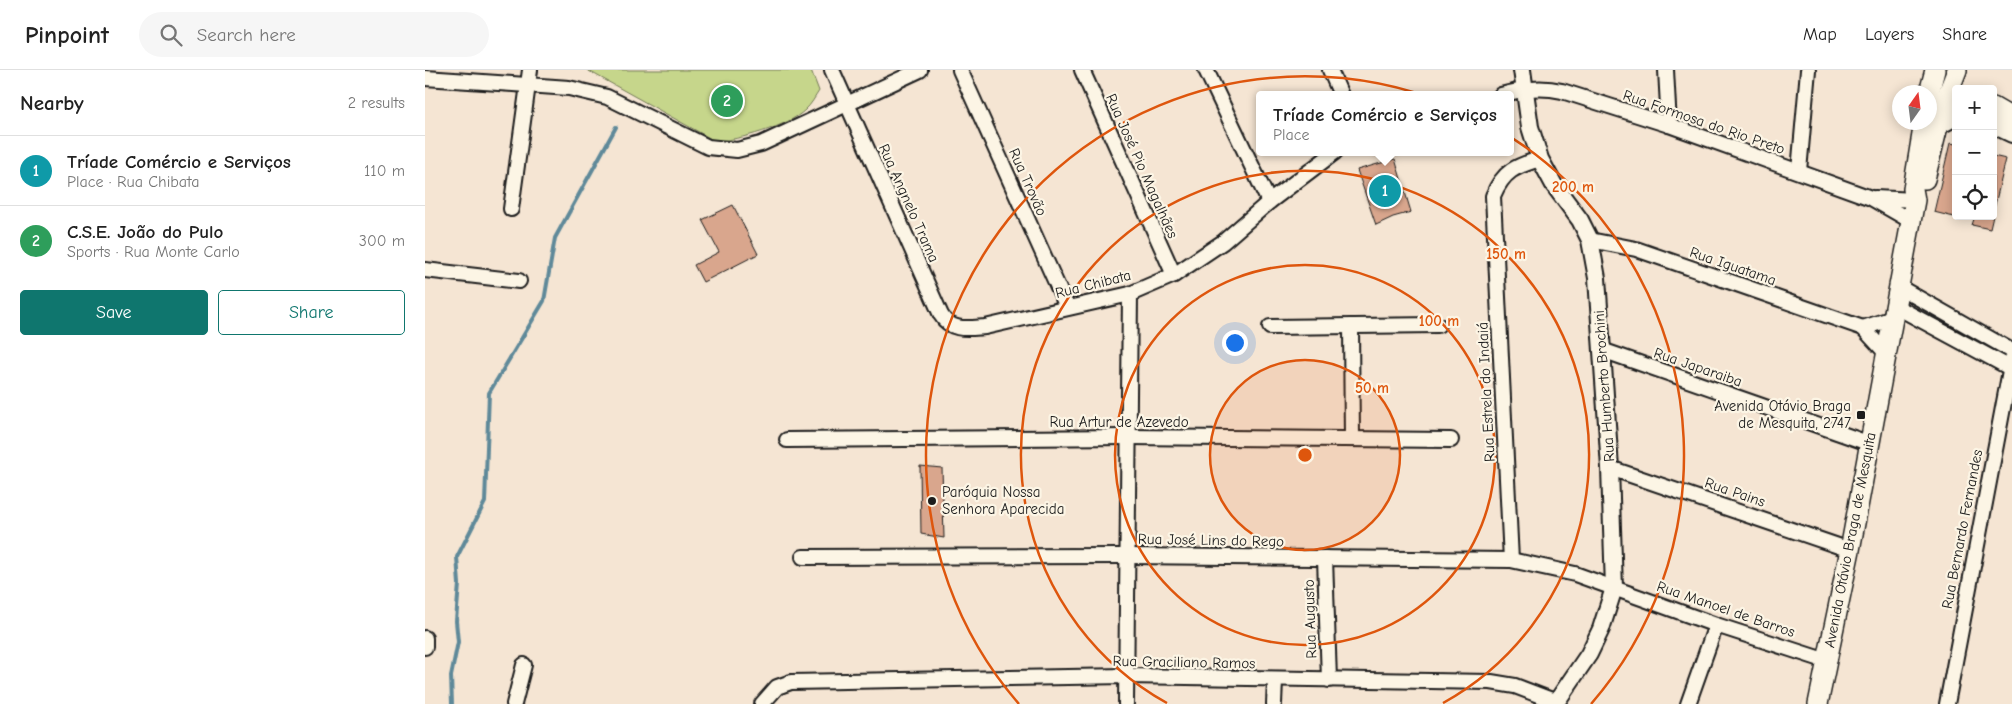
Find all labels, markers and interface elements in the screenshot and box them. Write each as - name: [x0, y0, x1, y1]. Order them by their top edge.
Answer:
- search box: [139, 12, 489, 57]
- text: Pinpoint: [25, 21, 109, 49]
- icon: search: [157, 21, 185, 49]
- text: Search here: [197, 24, 296, 46]
- text: Map: [1803, 24, 1837, 45]
- text: Layers: [1865, 24, 1914, 45]
- text: Share: [1942, 24, 1987, 45]
- pin: 2: [711, 82, 743, 120]
- north arrow: [1892, 85, 1937, 130]
- map controls: [1952, 85, 1997, 220]
- button: +: [1952, 85, 1997, 130]
- street label: Rua Formosa do Rio Preto: [1621, 86, 1787, 158]
- text: Nearby: [20, 91, 84, 115]
- street label: Rua José Pio Magalhães: [1102, 91, 1182, 241]
- popup: [1256, 91, 1514, 156]
- text: 2 results: [348, 94, 405, 112]
- text: Tríade Comércio e Serviços: [1273, 104, 1497, 126]
- text: Place: [1273, 126, 1310, 144]
- button: −: [1952, 130, 1997, 175]
- street label: Rua Angnelo Trama: [875, 141, 943, 265]
- street label: Rua Trovão: [1005, 145, 1051, 219]
- text: Tríade Comércio e Serviços: [67, 151, 291, 173]
- text: 1: [33, 162, 39, 180]
- text: 110 m: [364, 162, 405, 180]
- pin: 1: [1369, 172, 1401, 210]
- text: Place · Rua Chibata: [67, 173, 199, 191]
- button: locate: [1952, 175, 1997, 220]
- text: 200 m: [1552, 178, 1594, 196]
- text: C.S.E. João do Pulo: [67, 221, 223, 243]
- text: 2: [32, 232, 40, 250]
- text: 300 m: [359, 232, 405, 250]
- text: Sports · Rua Monte Carlo: [67, 243, 240, 261]
- street label: Rua Iguatama: [1687, 243, 1779, 289]
- text: 150 m: [1486, 245, 1526, 263]
- street label: Rua Chibata: [1053, 266, 1133, 302]
- button: Save: [20, 290, 208, 335]
- button: Share: [218, 290, 405, 335]
- street label: Rua Humberto Brochini: [1590, 310, 1618, 462]
- text: 100 m: [1419, 312, 1459, 330]
- street label: Rua Estrela do Indaiá: [1473, 322, 1499, 462]
- your location: [1222, 330, 1248, 356]
- street label: Rua Japaraiba: [1651, 343, 1745, 391]
- text: 50 m: [1355, 379, 1389, 397]
- place label: Avenida Otávio Braga de Mesquita, 2747: [1714, 397, 1851, 432]
- marker: Avenida Otávio Braga de Mesquita, 2747: [1855, 409, 1867, 421]
- street label: Rua Artur de Azevedo: [1049, 413, 1189, 431]
- street label: Avenida Otávio Braga de Mesquita: [1820, 431, 1880, 649]
- centre of rings: [1296, 446, 1314, 464]
- street label: Rua Bernardo Fernandes: [1938, 448, 1986, 610]
- street label: Rua Pains: [1702, 473, 1768, 511]
- place label: Paróquia Nossa Senhora Aparecida: [942, 483, 1064, 518]
- marker: Paróquia Nossa Senhora Aparecida: [926, 495, 938, 507]
- street label: Rua José Lins do Rego: [1138, 530, 1284, 550]
- street label: Rua Manoel de Barros: [1655, 577, 1797, 641]
- street label: Rua Augusto: [1300, 579, 1320, 659]
- street label: Rua Graciliano Ramos: [1112, 652, 1256, 672]

